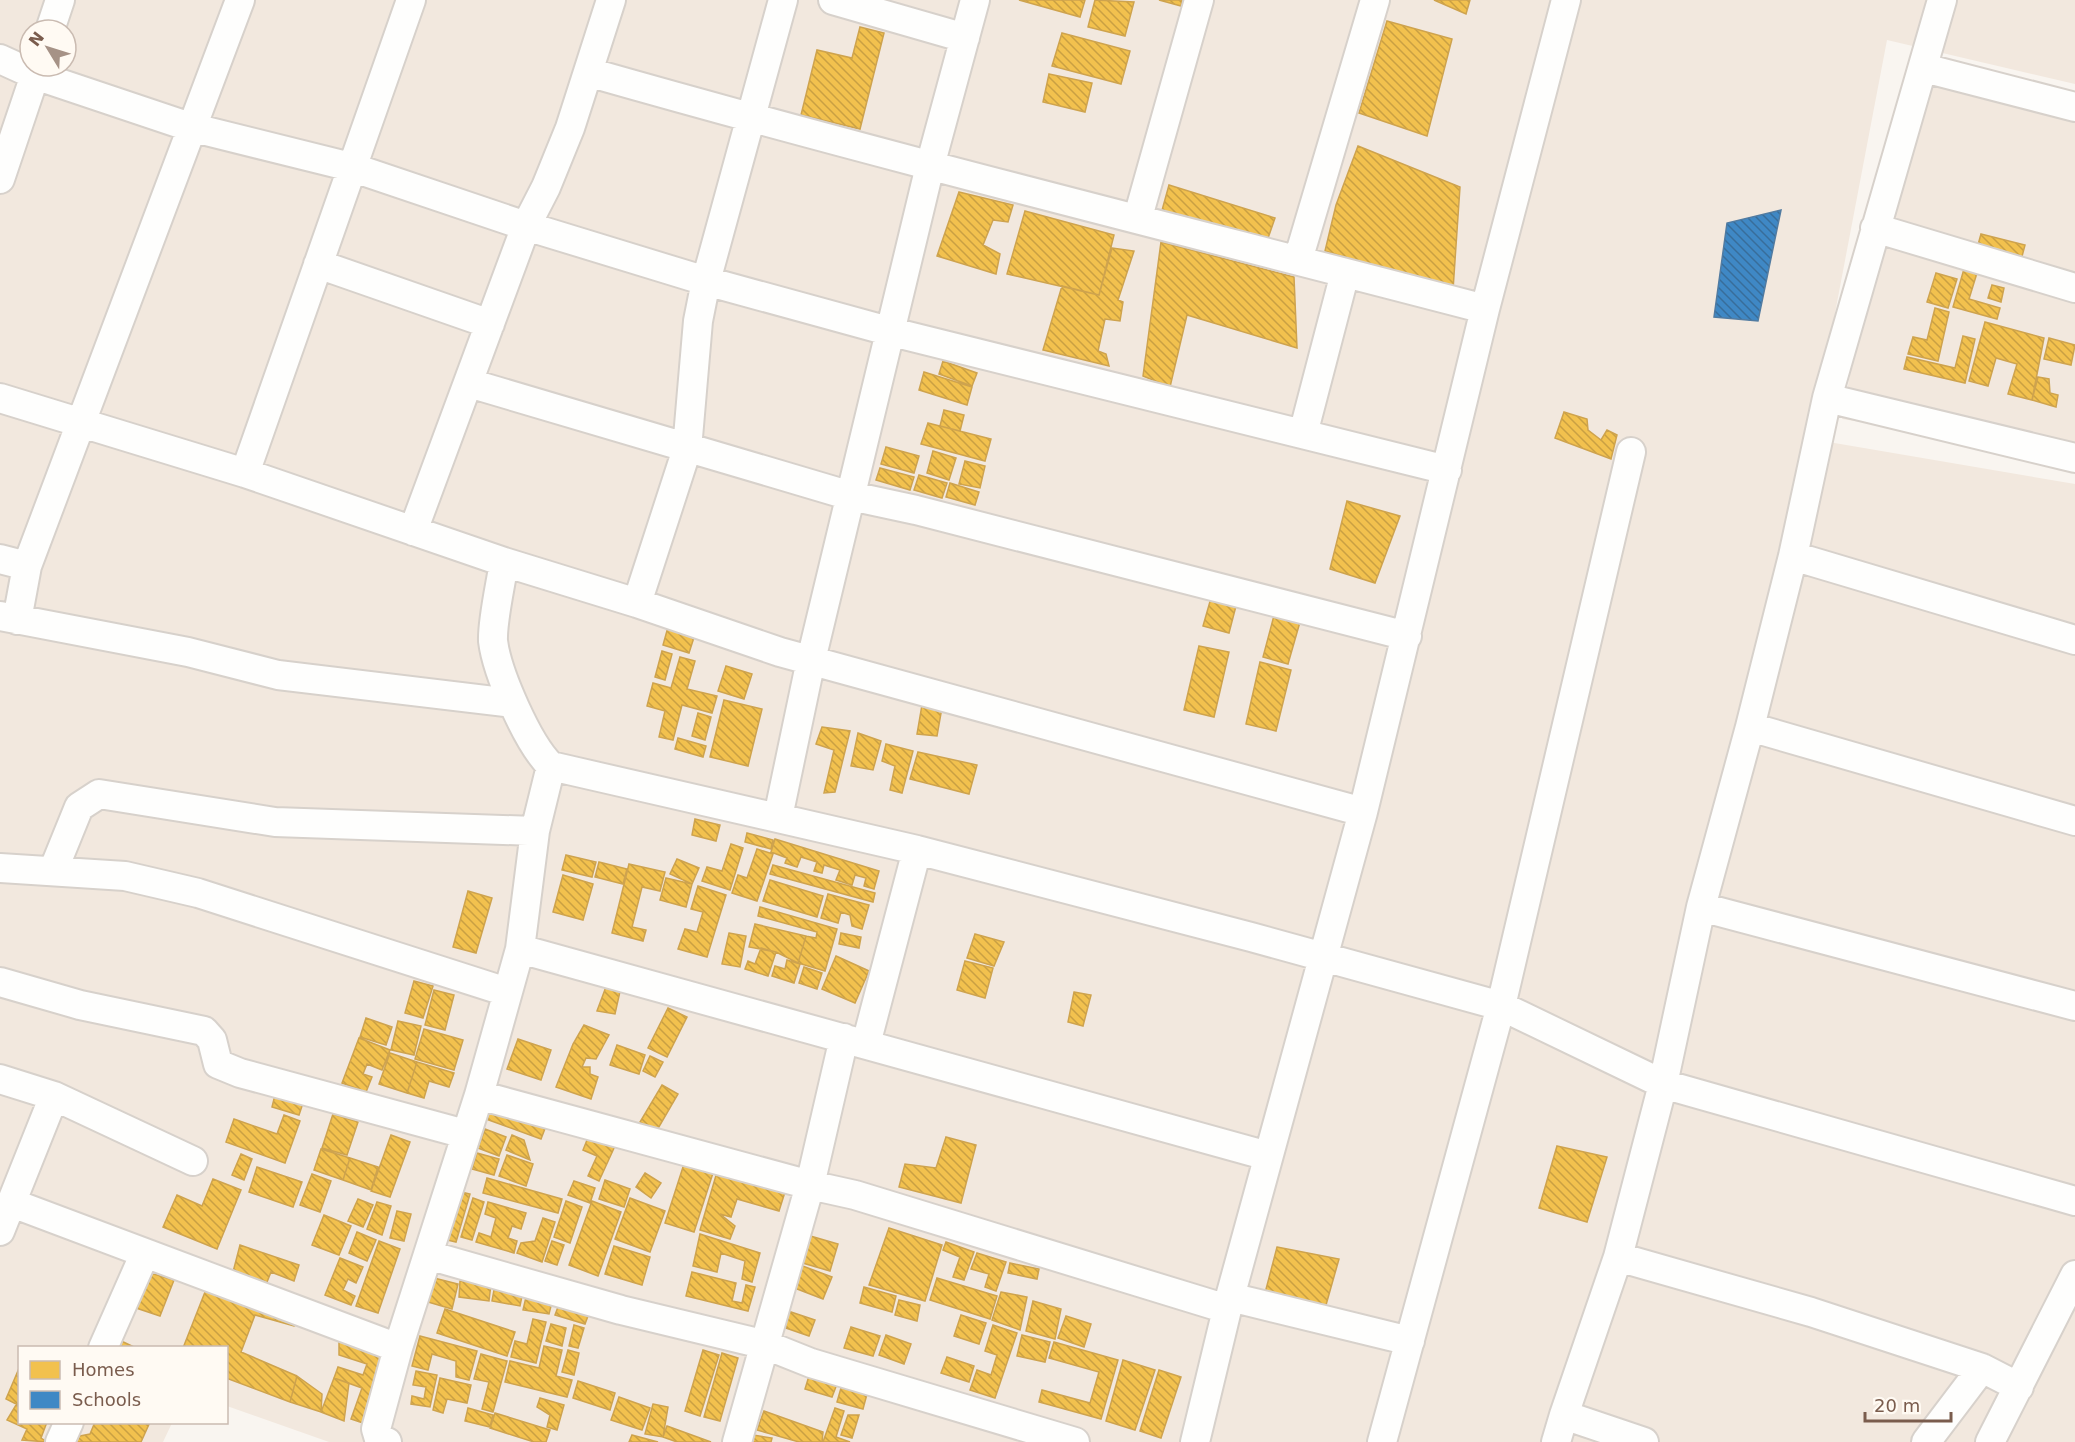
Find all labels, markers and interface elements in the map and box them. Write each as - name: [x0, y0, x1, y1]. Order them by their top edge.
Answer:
- north arrow: [18, 18, 78, 78]
- text: N: [25, 28, 48, 50]
- legend: [18, 1346, 228, 1424]
- text: Homes: [72, 1359, 135, 1380]
- scale bar: [1865, 1385, 1950, 1423]
- text: Schools: [72, 1389, 141, 1410]
- text: 20 m: [1874, 1395, 1920, 1416]

